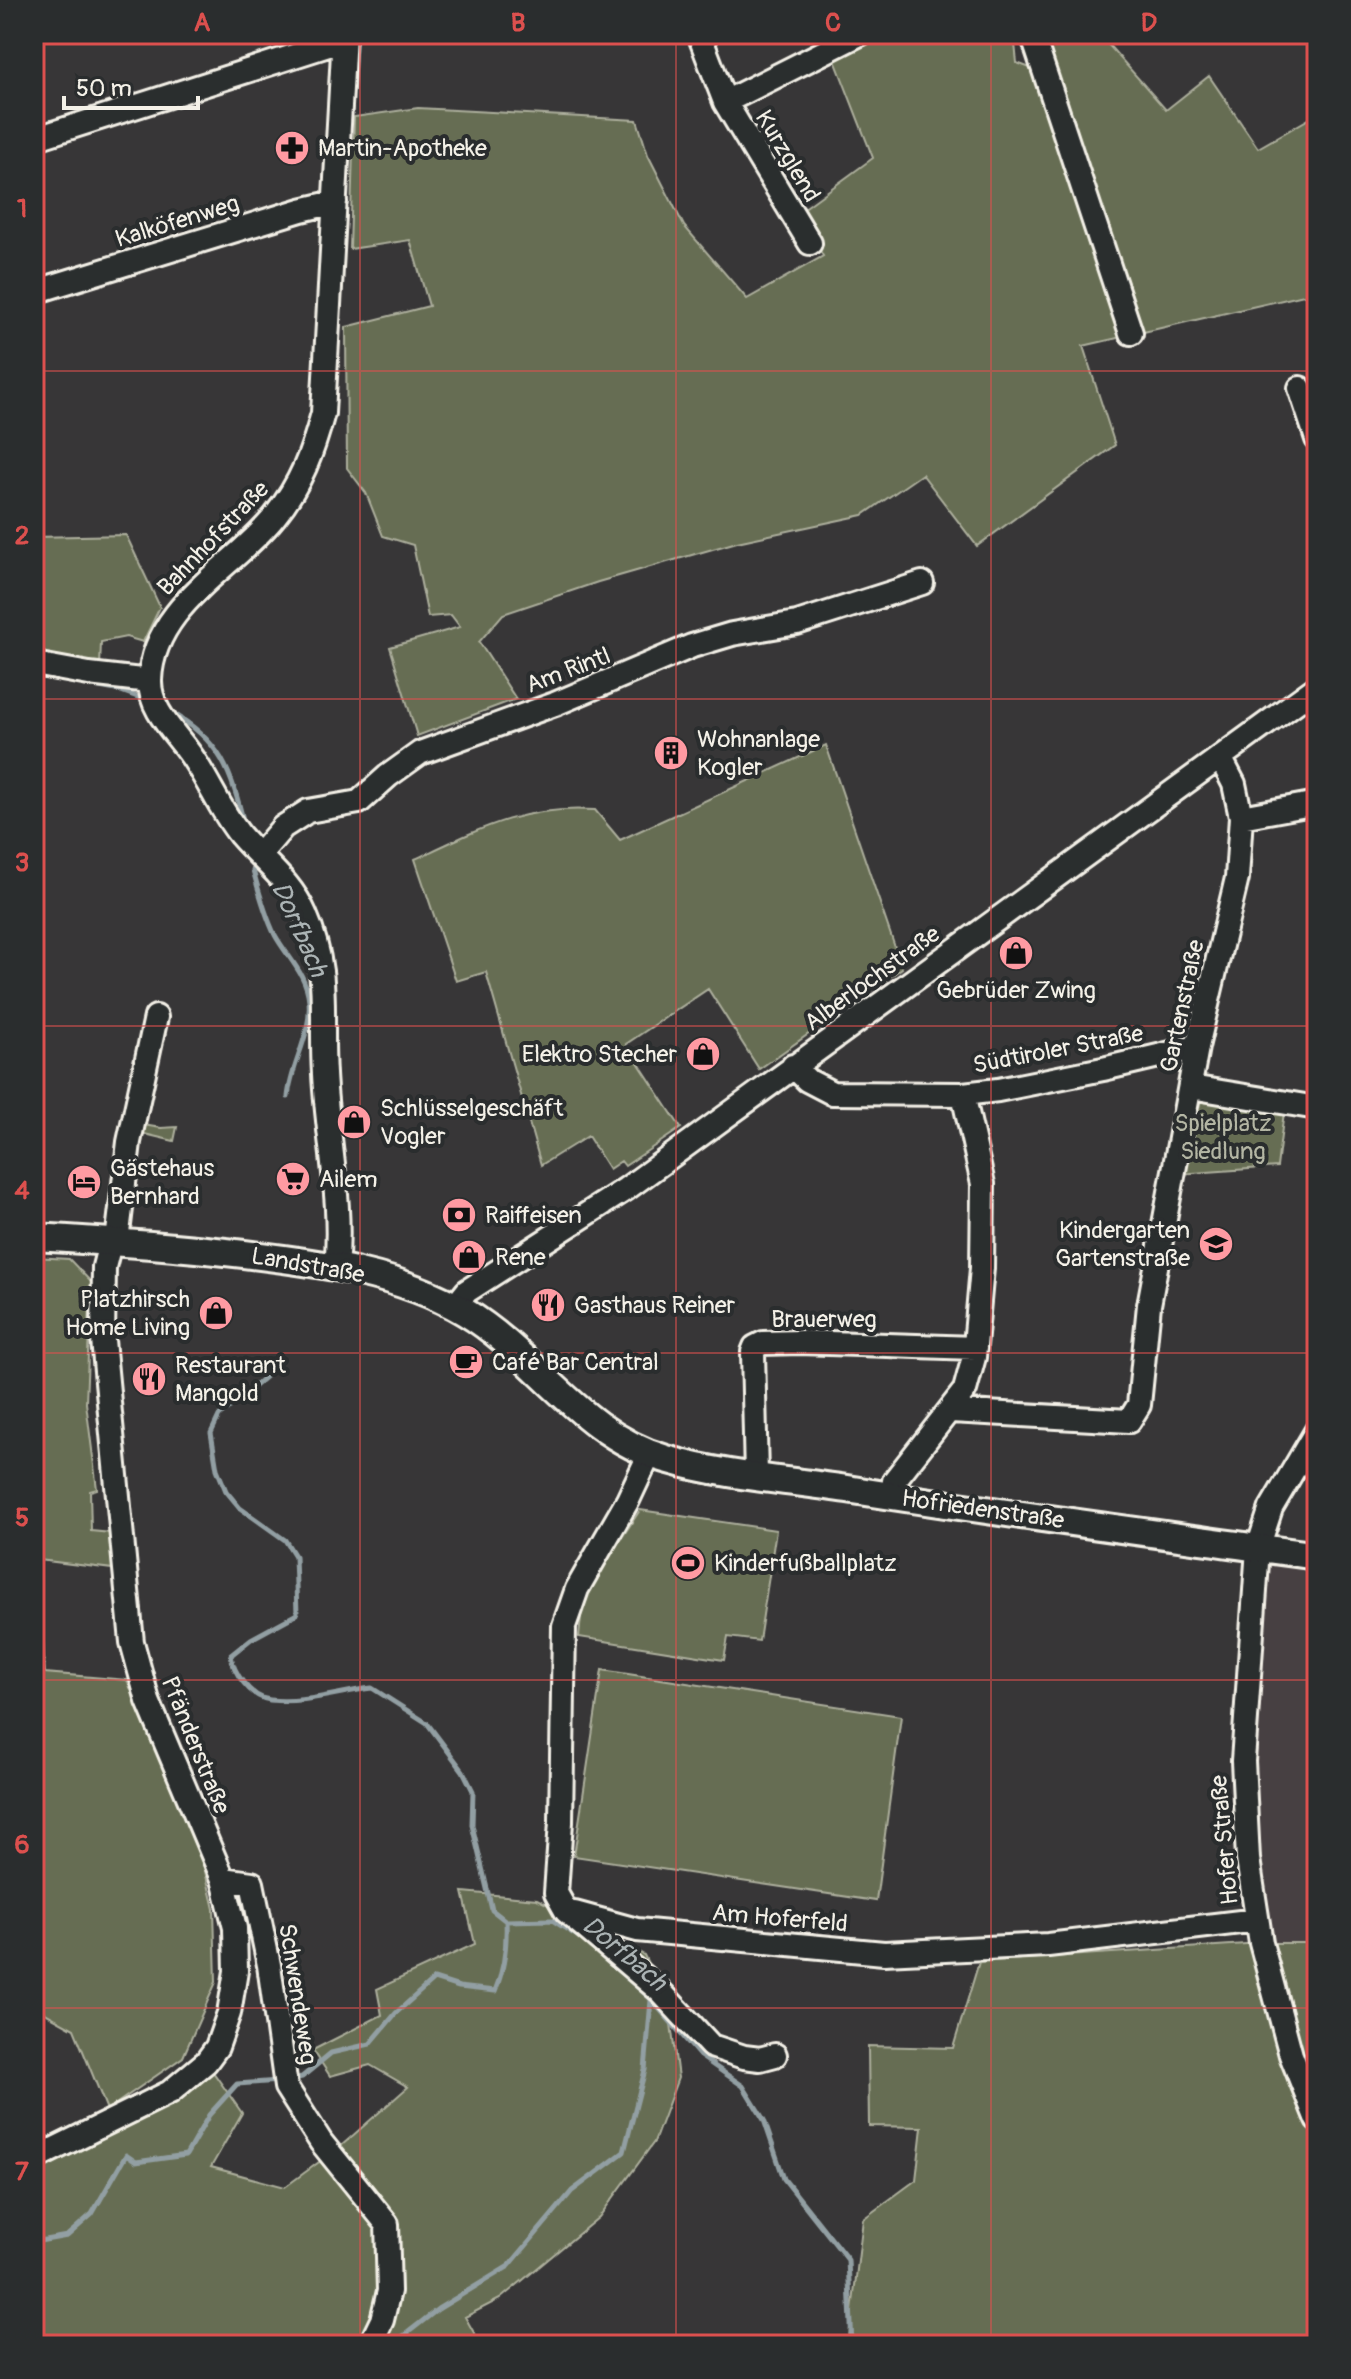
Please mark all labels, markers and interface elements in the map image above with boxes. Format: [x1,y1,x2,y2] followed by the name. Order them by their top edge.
[194,7,211,39] text: A
[511,7,525,39] text: B
[825,7,841,39] text: C
[1141,7,1157,39] text: D
[64,60,198,110] scale bar
[76,74,132,103] text: 50 m
[749,105,826,207] street label: Kurzglend
[273,129,311,167] pharmacy icon: Martin-Apotheke
[318,134,487,163] place label: Martin-Apotheke
[112,189,243,254] street label: Kalköfenweg
[17,193,27,225] text: 1
[151,475,275,602] street label: Bahnhofstraße
[15,520,29,552] text: 2
[522,641,615,700] street label: Am Rintl
[697,725,820,782] place label: Wohnanlage Kogler
[652,734,690,772] building icon: Wohnanlage Kogler
[15,847,29,879] text: 3
[264,877,335,983] water label: Dorfbach
[799,919,946,1037] street label: Alberlochstraße
[997,934,1035,972] shop icon: Gebrüder Zwing
[1154,937,1211,1075] street label: Gartenstraße
[936,976,1096,1005] place label: Gebrüder Zwing
[971,1019,1146,1080] street label: Südtiroler Straße
[684,1035,722,1073] shop icon: Elektro Stecher
[522,1040,677,1069] place label: Elektro Stecher
[380,1094,564,1151] place label: Schlüsselgeschäft Vogler
[335,1103,373,1141] shop icon: Schlüsselgeschäft Vogler
[1175,1109,1271,1166] park label: Spielplatz Siedlung
[110,1154,215,1211] place label: Gästehaus Bernhard
[274,1160,312,1198] supermarket icon: Ailem
[65,1163,103,1201] hotel icon: Gästehaus Bernhard
[319,1165,377,1194] place label: Ailem
[14,1175,30,1207] text: 4
[440,1196,478,1234] bank icon: Raiffeisen
[485,1201,582,1230] place label: Raiffeisen
[1055,1216,1190,1273] place label: Kindergarten Gartenstraße
[1197,1225,1235,1263] school or university icon: Kindergarten Gartenstraße
[450,1238,488,1276] shop icon: Rene
[249,1241,367,1290] street label: Landstraße
[495,1243,546,1272] place label: Rene
[65,1285,190,1342] place label: Platzhirsch Home Living
[529,1286,567,1324] restaurant icon: Gasthaus Reiner
[574,1291,736,1320] place label: Gasthaus Reiner
[197,1294,235,1332] shop icon: Platzhirsch Home Living
[771,1305,877,1334] street label: Brauerweg
[447,1343,485,1381] cafe icon: Café Bar Central
[492,1348,659,1377] place label: Café Bar Central
[175,1351,286,1408] place label: Restaurant Mangold
[130,1360,168,1398] restaurant icon: Restaurant Mangold
[900,1484,1066,1535] street label: Hofriedenstraße
[15,1502,29,1534] text: 5
[669,1544,707,1582] sports icon: Kinderfußballplatz
[714,1549,896,1578] place label: Kinderfußballplatz
[155,1672,236,1818] street label: Pfänderstraße
[1204,1774,1245,1906] street label: Hofer Straße
[14,1829,30,1861] text: 6
[711,1898,849,1939] street label: Am Hoferfeld
[576,1909,674,1999] water label: Dorfbach
[272,1921,323,2067] street label: Schwendeweg
[15,2156,29,2188] text: 7

